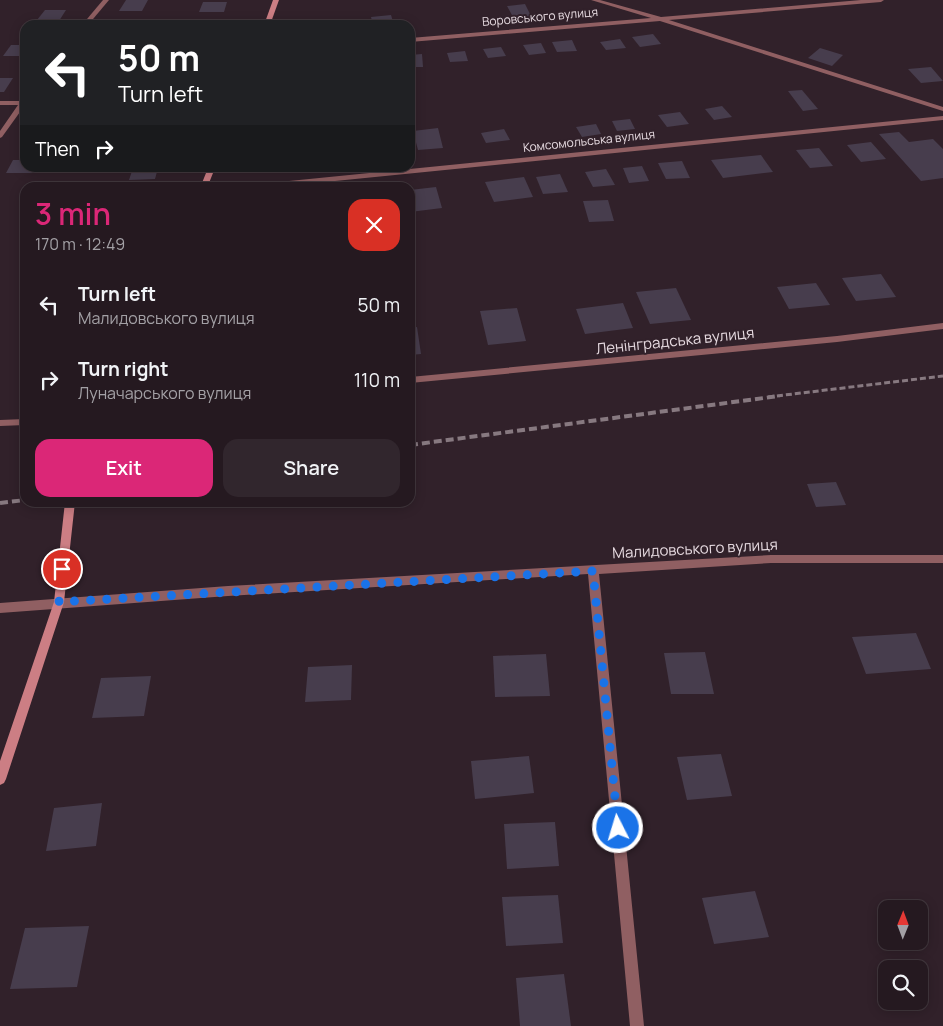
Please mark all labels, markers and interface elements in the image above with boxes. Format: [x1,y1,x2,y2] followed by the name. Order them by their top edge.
[481,3,599,30] street label: Воровського вулиця
[118,34,200,82] text: 50 m
[35,40,100,105] icon: left
[118,79,203,109] text: Turn left
[522,125,656,156] street label: Комсомольська вулиця
[90,135,118,163] icon: right
[35,136,80,162] text: Then
[35,193,111,234] text: 3 min
[348,199,400,251] button: close
[35,233,125,255] text: 170 m · 12:49
[78,281,156,307] text: Turn left
[35,291,63,319] icon: left
[358,292,400,318] text: 50 m
[78,307,255,329] text: Малидовського вулиця
[595,322,755,359] street label: Ленінградська вулиця
[78,356,168,382] text: Turn right
[35,366,63,394] icon: right
[354,367,400,393] text: 110 m
[78,382,251,404] text: Луначарського вулиця
[35,439,213,497] button: Exit
[223,439,400,497] button: Share
[612,534,778,563] street label: Малидовського вулиця
[41,548,83,590] pin
[48,555,76,583] icon: arrive
[591,801,643,853] position arrow
[878,900,928,950] north arrow
[878,900,928,1010] map controls
[878,960,928,1010] button: search

